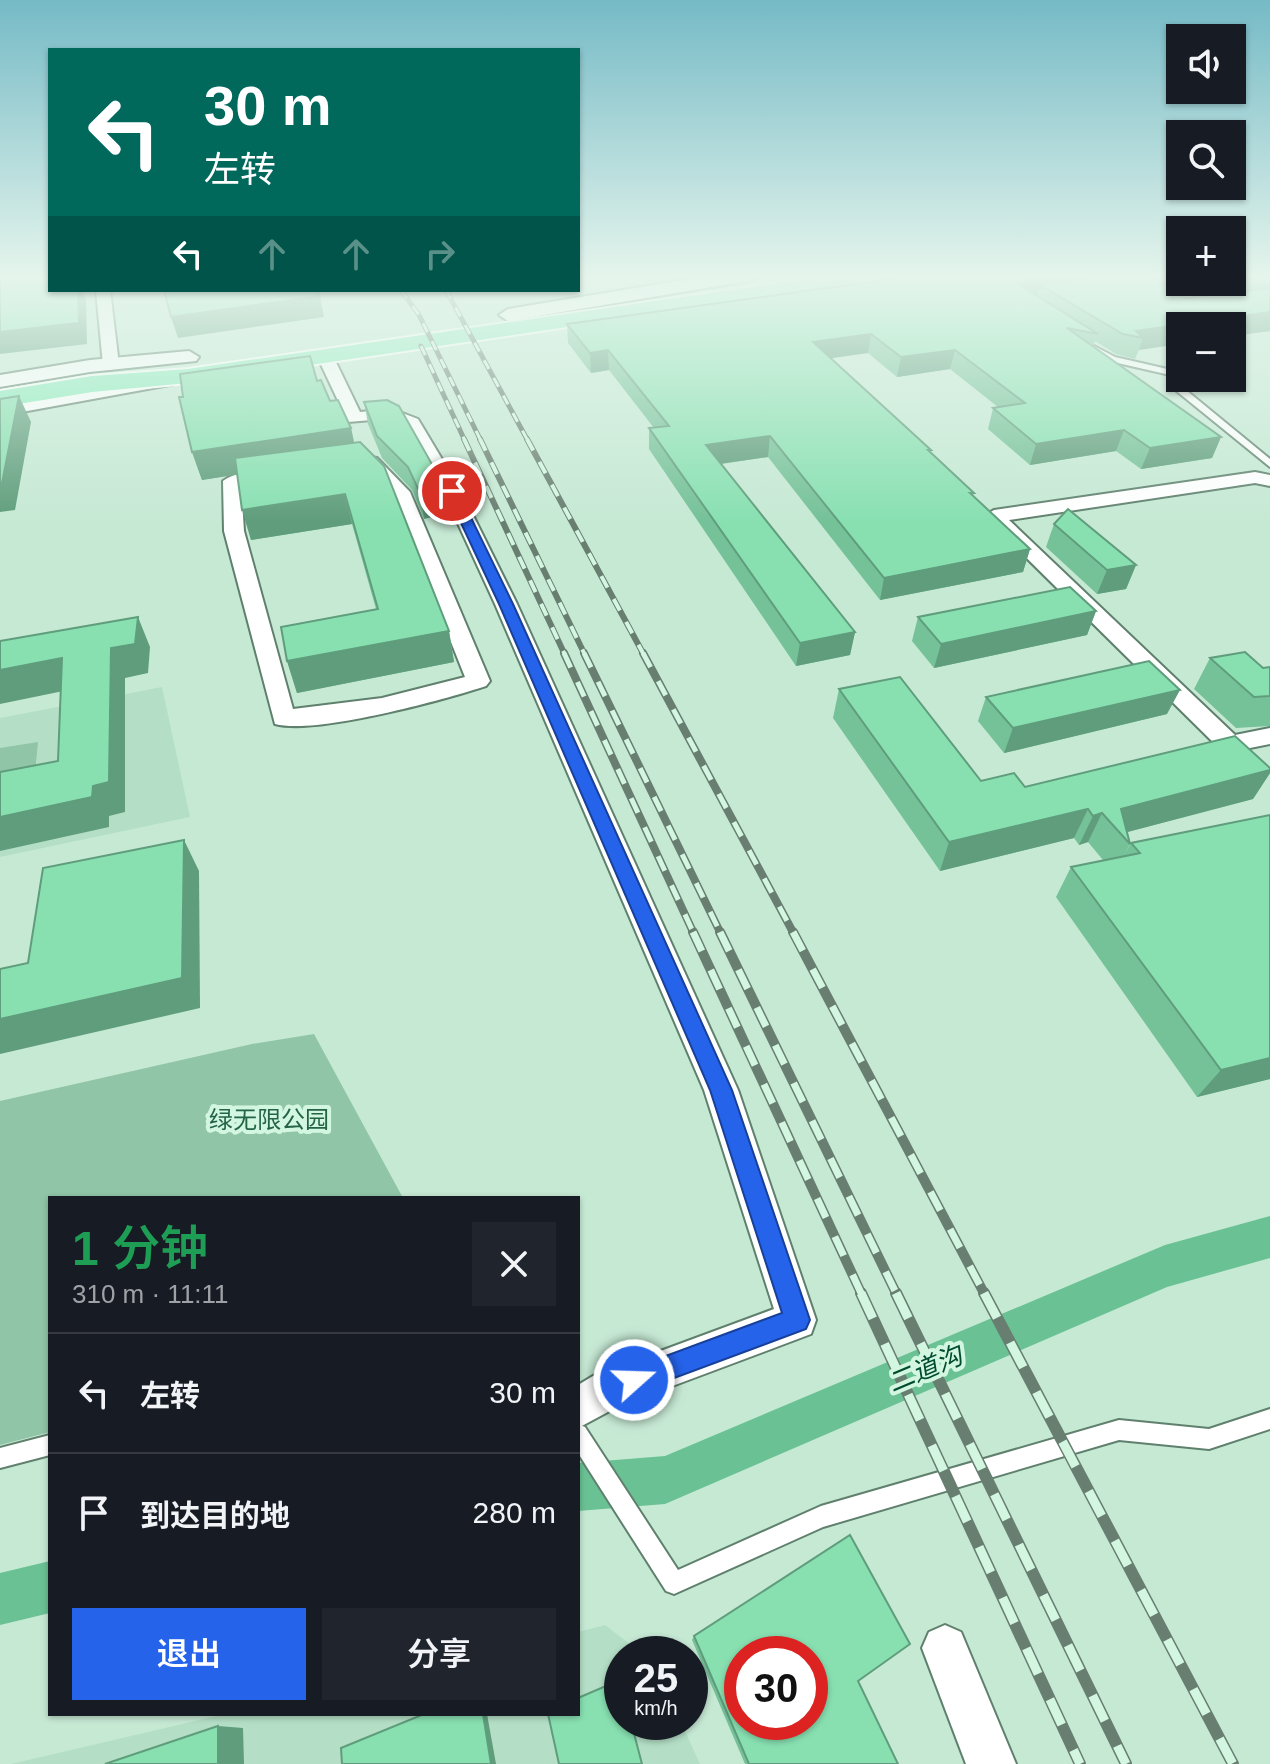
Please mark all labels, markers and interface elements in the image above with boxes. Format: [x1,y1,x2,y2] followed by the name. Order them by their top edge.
[1166,24,1246,392] map controls
[1166,24,1246,104] button: sound
[204,74,332,137] text: 30 m
[72,80,176,184] icon: left
[1166,120,1246,200] button: search
[204,149,276,190] text: 左转
[1166,216,1246,296] button: +
[166,232,210,276] icon: left
[250,232,294,276] icon: ahead
[334,232,378,276] icon: ahead
[418,232,462,276] icon: right
[1166,312,1246,392] button: −
[418,457,486,525] pin
[430,469,474,513] icon: arrive
[209,1106,329,1133] park label: 绿无限公园
[72,1222,208,1275] text: 1 分钟
[472,1222,556,1306] button: close
[72,1279,229,1309] text: 310 m · 11:11
[592,1338,676,1422] position arrow
[883,1339,970,1398] water label: 二道沟
[72,1371,116,1415] icon: left
[489,1376,556,1409] text: 30 m
[140,1379,200,1412] text: 左转
[72,1491,116,1535] icon: arrive
[473,1496,556,1529] text: 280 m
[140,1499,290,1532] text: 到达目的地
[72,1608,306,1700] button: 退出
[322,1608,556,1700] button: 分享
[724,1636,828,1740] speed limit sign: 30
[634,1656,678,1700] text: 25
[634,1697,678,1719] text: km/h

